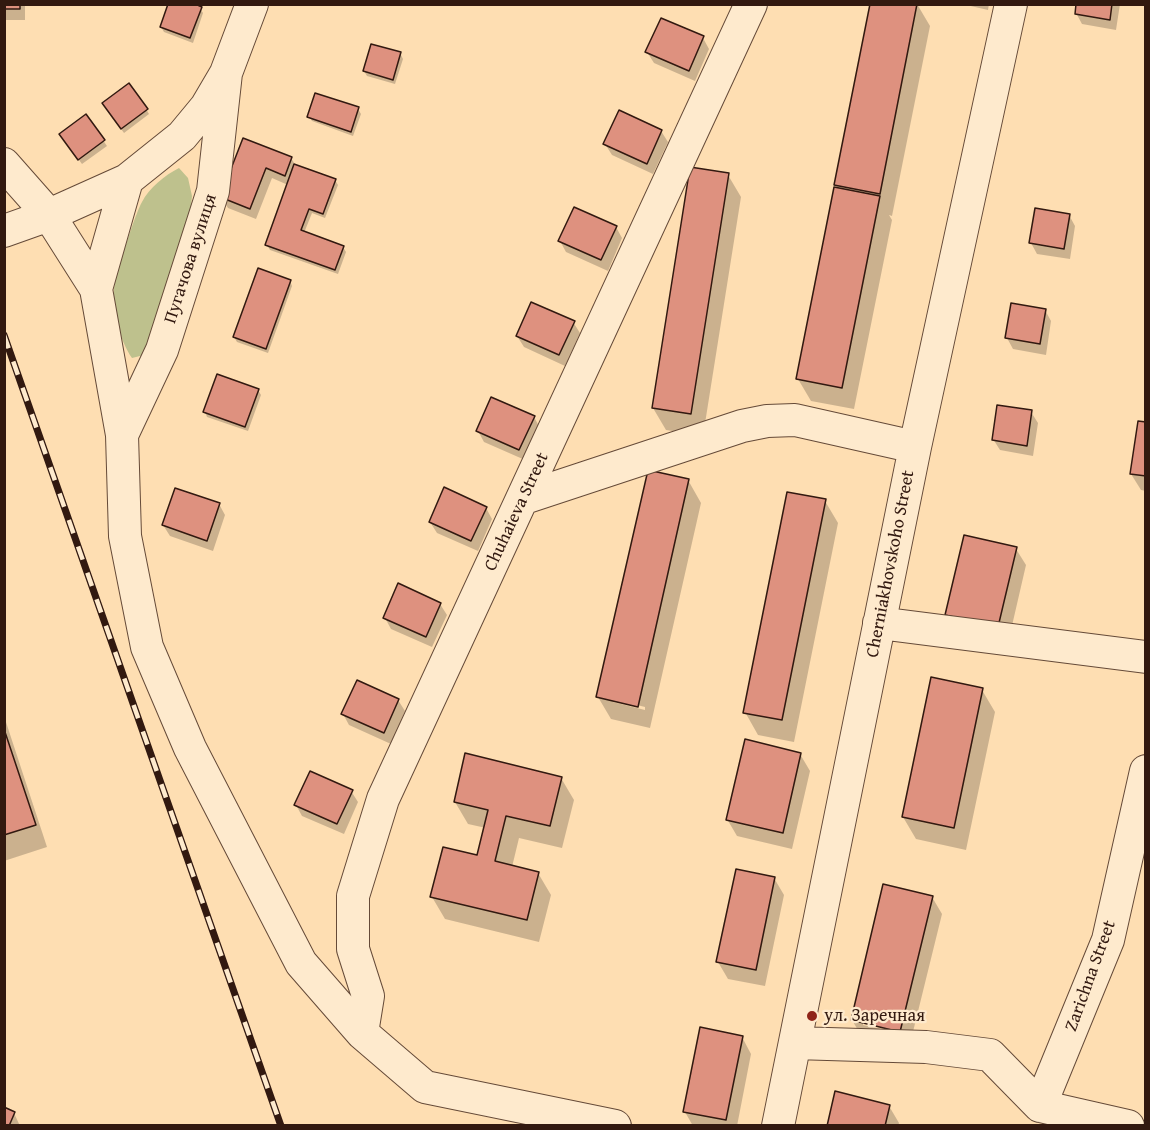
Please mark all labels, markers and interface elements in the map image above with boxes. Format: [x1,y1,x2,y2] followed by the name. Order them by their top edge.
[160,191,222,327] street label: Пугачова вулиця
[480,449,554,575] street label: Chuhaieva Street
[862,469,920,659] street label: Cherniakhovskoho Street
[1061,918,1121,1034] street label: Zarichna Street
[824,1005,925,1027] place label: ул. Заречная
[805,1009,819,1023] marker: ул. Заречная

